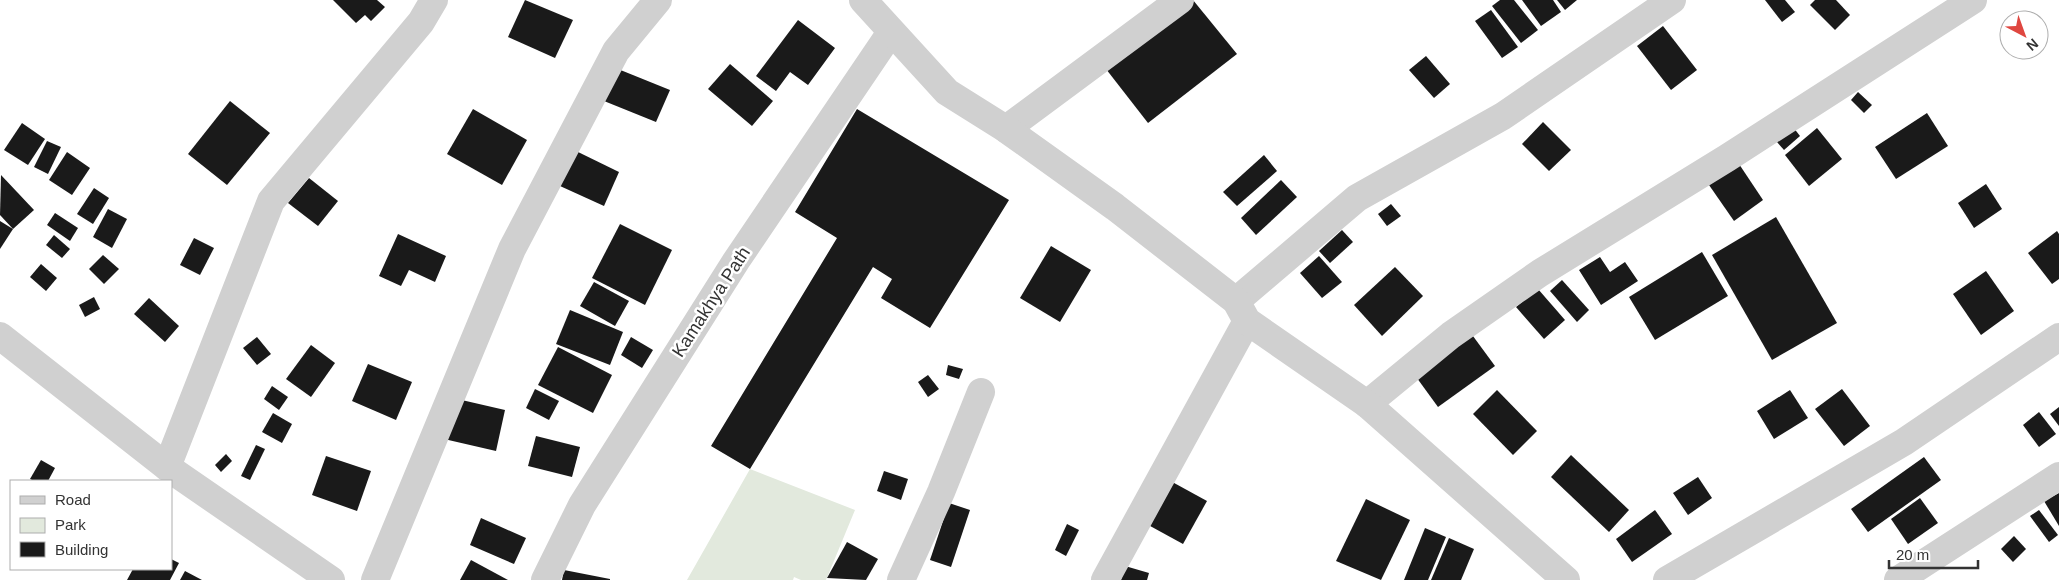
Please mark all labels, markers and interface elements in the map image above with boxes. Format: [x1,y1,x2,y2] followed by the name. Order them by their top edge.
[1999,10,2049,60] north arrow
[2023,35,2042,54] text: N
[668,243,754,361] street label: Kamakhya Path
[10,480,172,570] legend
[55,491,91,508] text: Road
[55,516,86,533] text: Park
[1889,538,1978,570] scale bar
[55,541,108,558] text: Building
[1896,546,1929,563] text: 20 m

